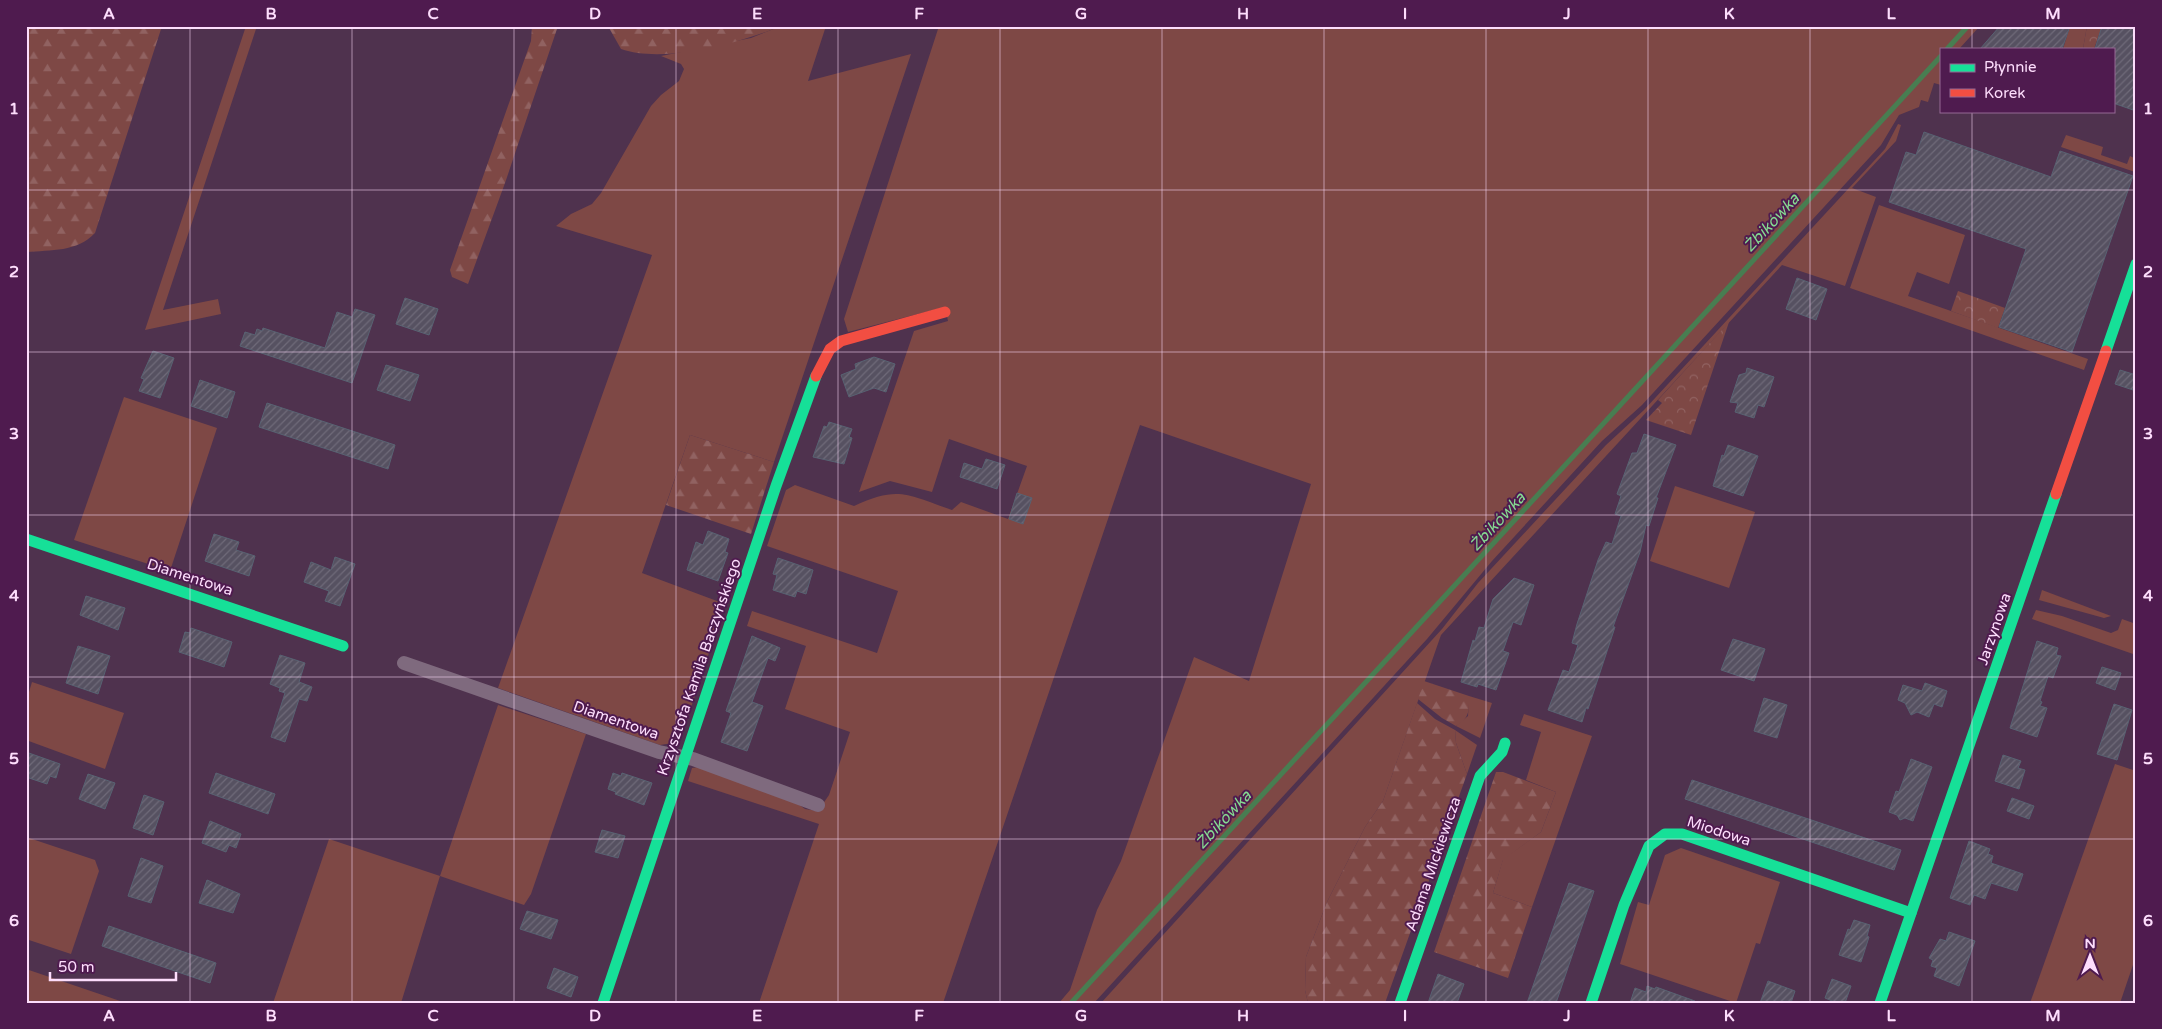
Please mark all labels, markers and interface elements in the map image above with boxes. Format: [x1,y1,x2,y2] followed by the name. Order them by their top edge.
[103,4,115,24] text: A
[265,4,277,24] text: B
[427,4,439,24] text: C
[589,4,601,24] text: D
[752,4,762,24] text: E
[914,4,924,24] text: F
[1075,4,1087,24] text: G
[1237,4,1249,24] text: H
[1403,4,1407,24] text: I
[1562,4,1571,24] text: J
[1724,4,1735,24] text: K
[1886,4,1896,24] text: L
[2045,4,2061,24] text: M
[1940,48,2114,112] legend
[1984,58,2037,76] text: Płynnie
[1984,84,2025,102] text: Korek
[9,99,19,119] text: 1
[2143,99,2153,119] text: 1
[1740,189,1805,256] water label: Żbikówka
[9,262,19,282] text: 2
[2143,262,2153,282] text: 2
[9,424,19,444] text: 3
[2143,424,2153,444] text: 3
[1466,488,1531,555] water label: Żbikówka
[145,555,235,599] street label: Diamentowa
[653,556,745,778] street label: Krzysztofa Kamila Baczyńskiego
[9,586,19,606] text: 4
[2143,586,2153,606] text: 4
[1973,591,2015,667] street label: Jarzynowa
[571,697,661,743] street label: Diamentowa
[9,749,19,769] text: 5
[2143,749,2153,769] text: 5
[1192,786,1257,853] water label: Żbikówka
[1402,794,1464,934] street label: Adama Mickiewicza
[1685,812,1753,850] street label: Miodowa
[9,911,19,931] text: 6
[2143,911,2153,931] text: 6
[2064,932,2114,982] north arrow
[2084,935,2096,952] text: N
[50,949,176,981] scale bar
[58,958,95,976] text: 50 m
[103,1006,115,1026] text: A
[265,1006,277,1026] text: B
[427,1006,439,1026] text: C
[589,1006,601,1026] text: D
[752,1006,762,1026] text: E
[914,1006,924,1026] text: F
[1075,1006,1087,1026] text: G
[1237,1006,1249,1026] text: H
[1403,1006,1407,1026] text: I
[1562,1006,1571,1026] text: J
[1724,1006,1735,1026] text: K
[1886,1006,1896,1026] text: L
[2045,1006,2061,1026] text: M

